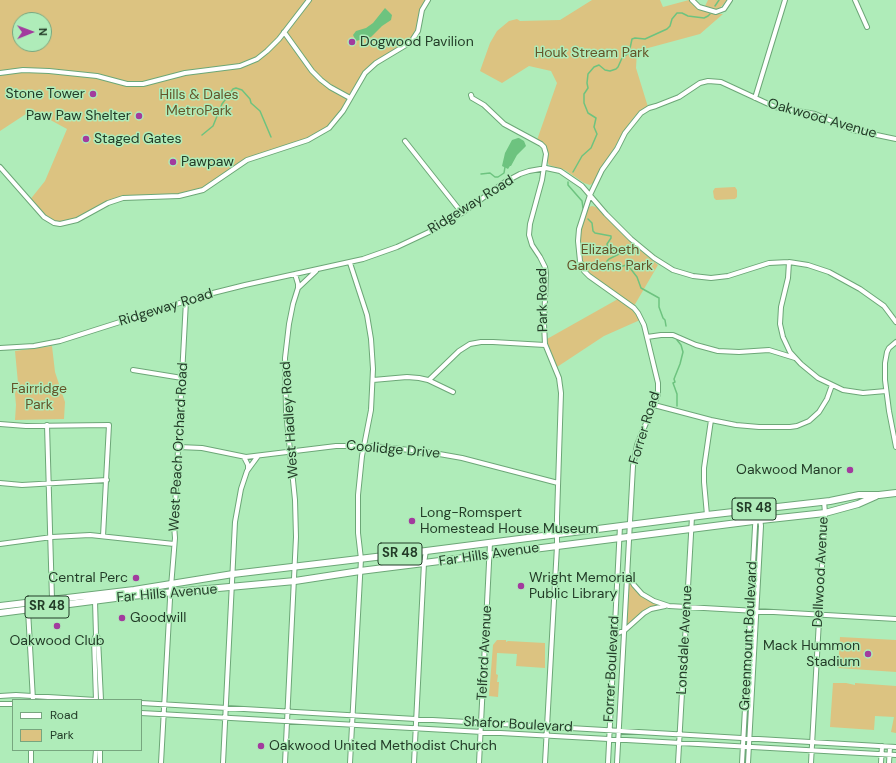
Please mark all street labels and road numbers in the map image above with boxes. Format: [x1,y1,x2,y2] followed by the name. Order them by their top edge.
[766,95,878,143] street label: Oakwood Avenue
[425,172,517,238] street label: Ridgeway Road
[534,268,552,332] street label: Park Road
[117,286,215,330] street label: Ridgeway Road
[278,361,302,479] street label: West Hadley Road
[166,362,192,532] street label: West Peach Orchard Road
[626,390,664,466] street label: Forrer Road
[345,438,441,462] street label: Coolidge Drive
[732,498,776,520] road number: SR 48
[810,516,832,628] street label: Dellwood Avenue
[438,540,540,570] street label: Far Hills Avenue
[378,543,422,565] road number: SR 48
[737,561,761,711] street label: Greenmount Boulevard
[116,581,218,607] street label: Far Hills Avenue
[674,585,696,695] street label: Lonsdale Avenue
[25,596,69,618] road number: SR 48
[474,605,496,701] street label: Telford Avenue
[601,615,623,723] street label: Forrer Boulevard
[463,714,573,736] street label: Shafor Boulevard

